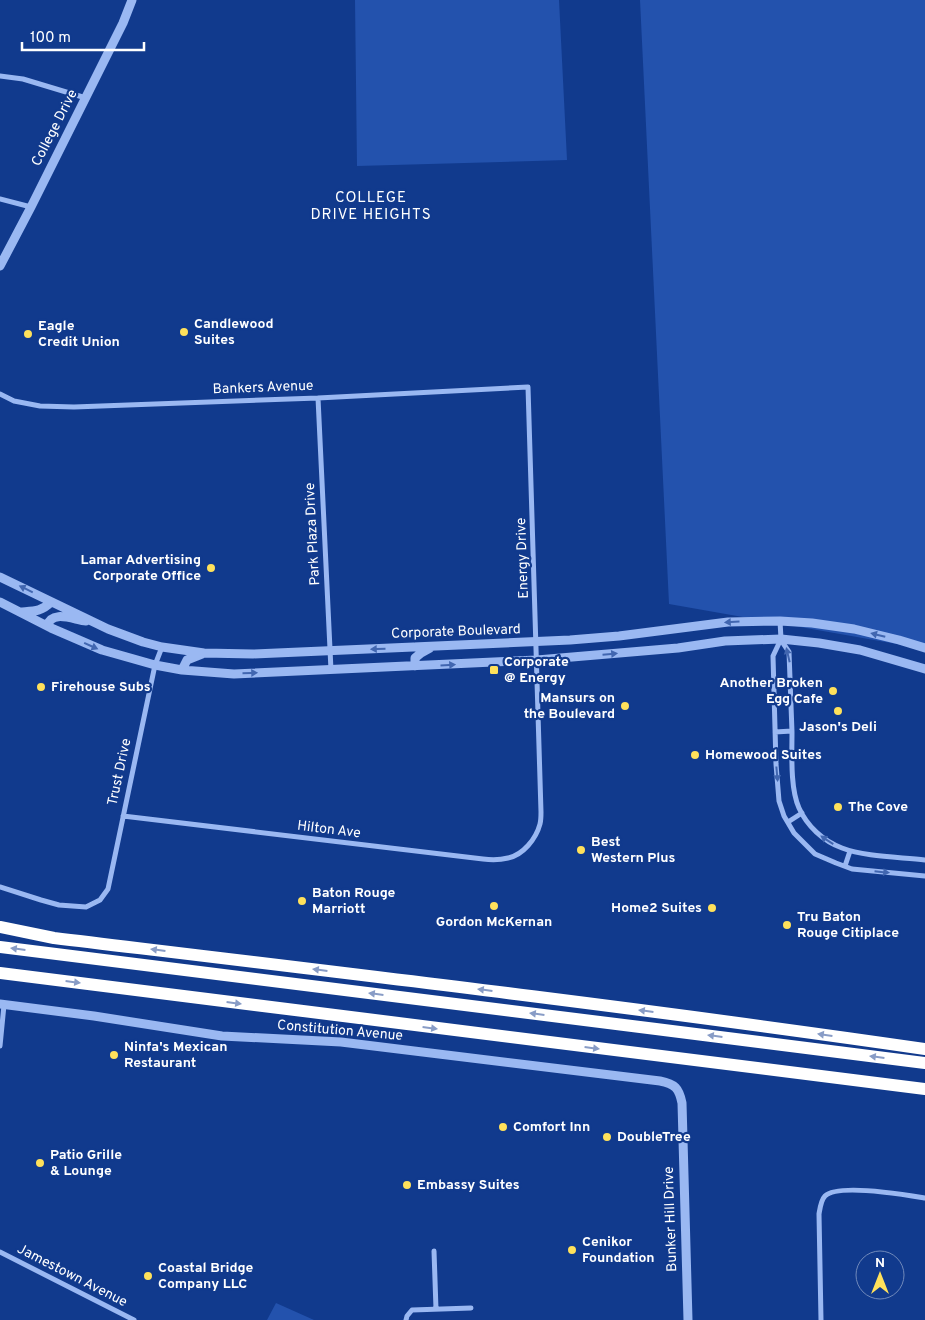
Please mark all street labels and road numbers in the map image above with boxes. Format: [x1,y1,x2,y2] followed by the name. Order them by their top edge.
[28,87,82,169] street label: College Drive
[212,378,314,398] street label: Bankers Avenue
[302,482,324,586] street label: Park Plaza Drive
[513,517,533,599] street label: Energy Drive
[391,621,521,643] street label: Corporate Boulevard
[105,737,135,807] street label: Trust Drive
[296,818,362,842] street label: Hilton Ave
[276,1017,404,1045] street label: Constitution Avenue
[661,1166,681,1272] street label: Bunker Hill Drive
[14,1241,130,1311] street label: Jamestown Avenue

